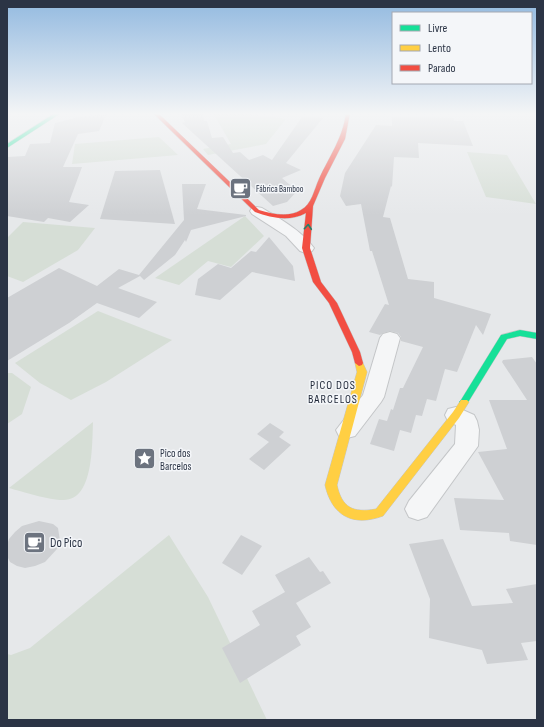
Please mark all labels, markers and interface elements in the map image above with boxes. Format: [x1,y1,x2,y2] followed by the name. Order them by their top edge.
[392,12,532,84] legend
[428,21,448,36] text: Livre
[428,41,451,56] text: Lento
[428,61,455,76] text: Parado
[227,176,253,202] cafe icon: Fábrica Bamboo
[256,184,304,195] place label: Fábrica Bamboo
[304,224,313,230] one-way arrow
[308,378,358,407] district label: PICO DOS BARCELOS
[132,446,158,472] place icon: Pico dos Barcelos
[160,447,192,473] place label: Pico dos Barcelos
[21,530,47,556] cafe icon: Do Pico
[50,535,82,551] place label: Do Pico

